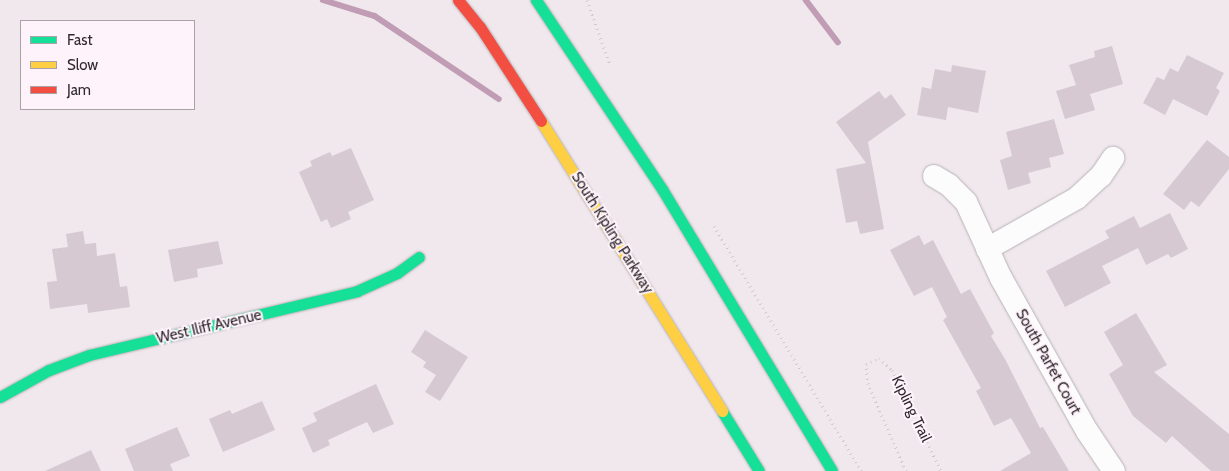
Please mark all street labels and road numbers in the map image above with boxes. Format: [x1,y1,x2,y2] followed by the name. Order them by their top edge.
[567,169,657,297] street label: South Kipling Parkway
[155,306,263,348] street label: West Iliff Avenue
[1012,306,1084,418] street label: South Parfet Court
[887,373,935,445] street label: Kipling Trail

